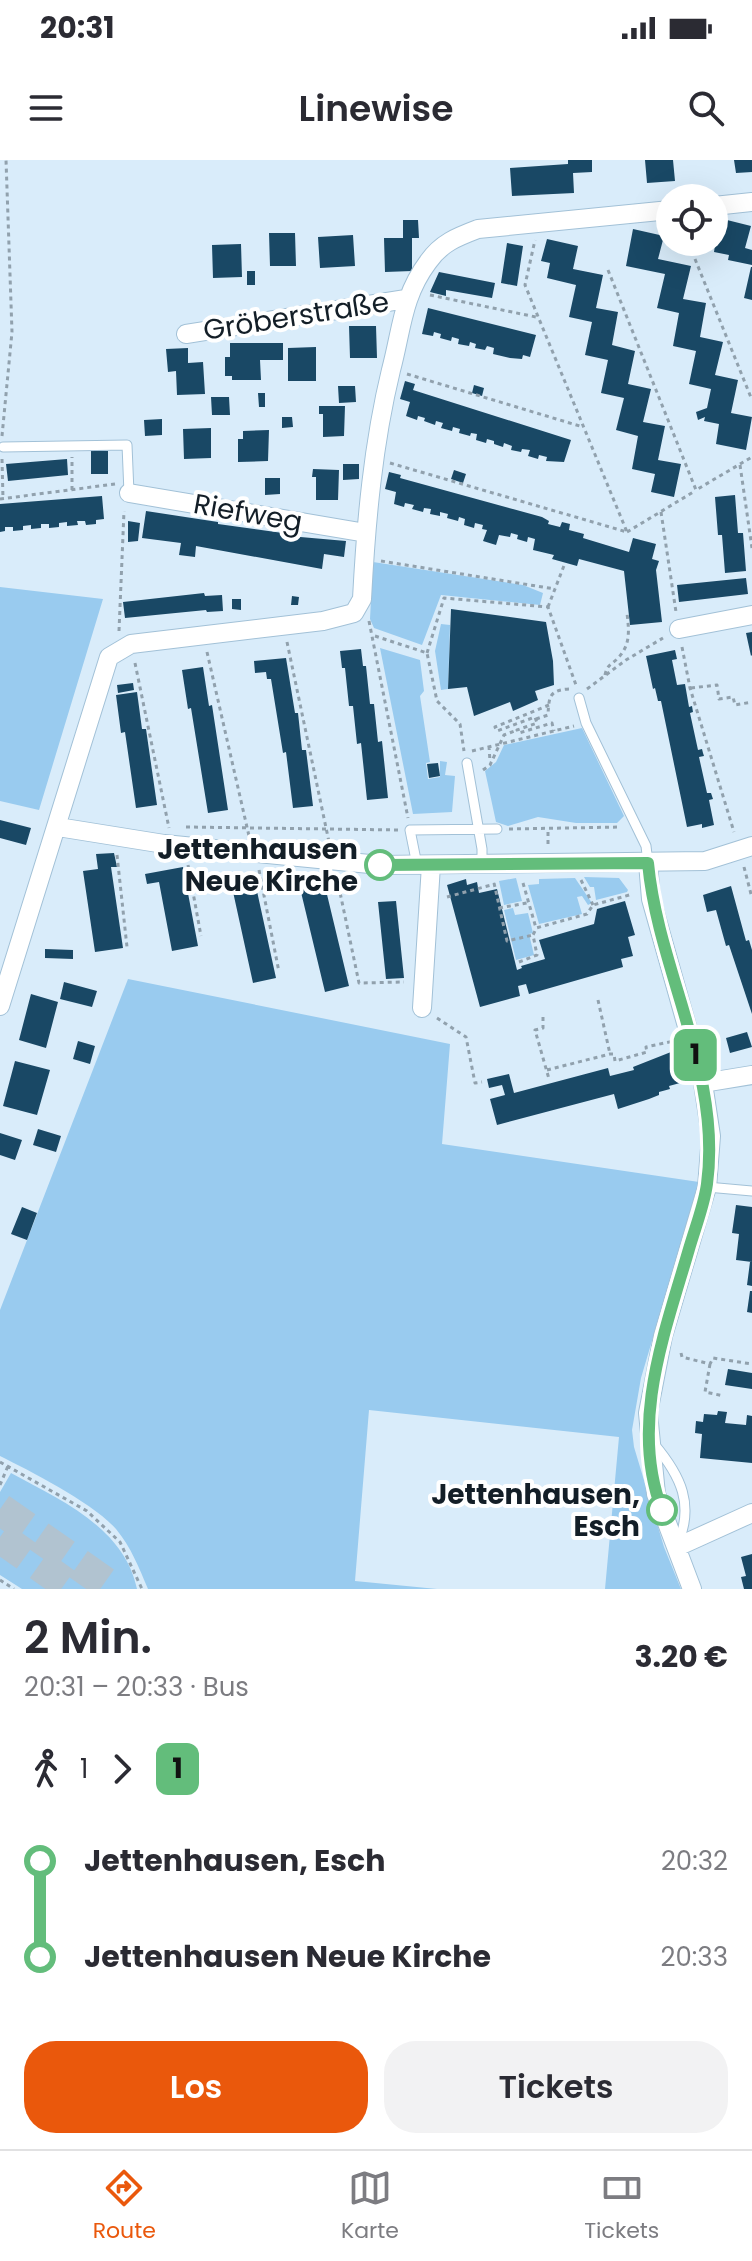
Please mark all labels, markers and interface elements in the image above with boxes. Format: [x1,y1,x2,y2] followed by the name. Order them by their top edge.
[40,6,115,49] text: 20:31
[299,83,453,134] text: Linewise
[24,86,68,130] icon: menu
[684,86,728,130] icon: search
[656,184,728,256] map controls
[656,184,728,256] button: locate
[200,282,392,350] street label: Gröberstraße
[191,484,305,542] street label: Riefweg
[157,830,358,901] place label: Jettenhausen Neue Kirche
[365,850,395,880] marker: Jettenhausen Neue Kirche
[669,1029,721,1081] line badge: 1
[690,1035,700,1074] text: 1
[431,1475,640,1546] place label: Jettenhausen, Esch
[647,1495,677,1525] marker: Jettenhausen, Esch
[24,1607,152,1668] text: 2 Min.
[634,1635,728,1678] text: 3.20 €
[24,1669,249,1705] text: 20:31 – 20:33 · Bus
[24,1747,68,1791] icon: walk
[100,1747,144,1791] icon: forward
[172,1749,183,1788] text: 1
[80,1751,88,1787] text: 1
[84,1839,385,1882] text: Jettenhausen, Esch
[661,1843,728,1879] text: 20:32
[84,1935,491,1978] text: Jettenhausen Neue Kirche
[661,1939,728,1975] text: 20:33
[24,2041,368,2133] button: Los
[384,2041,728,2133] button: Tickets
[93,2166,156,2247] tab: Route
[341,2166,399,2247] tab: Karte
[584,2166,659,2247] tab: Tickets

